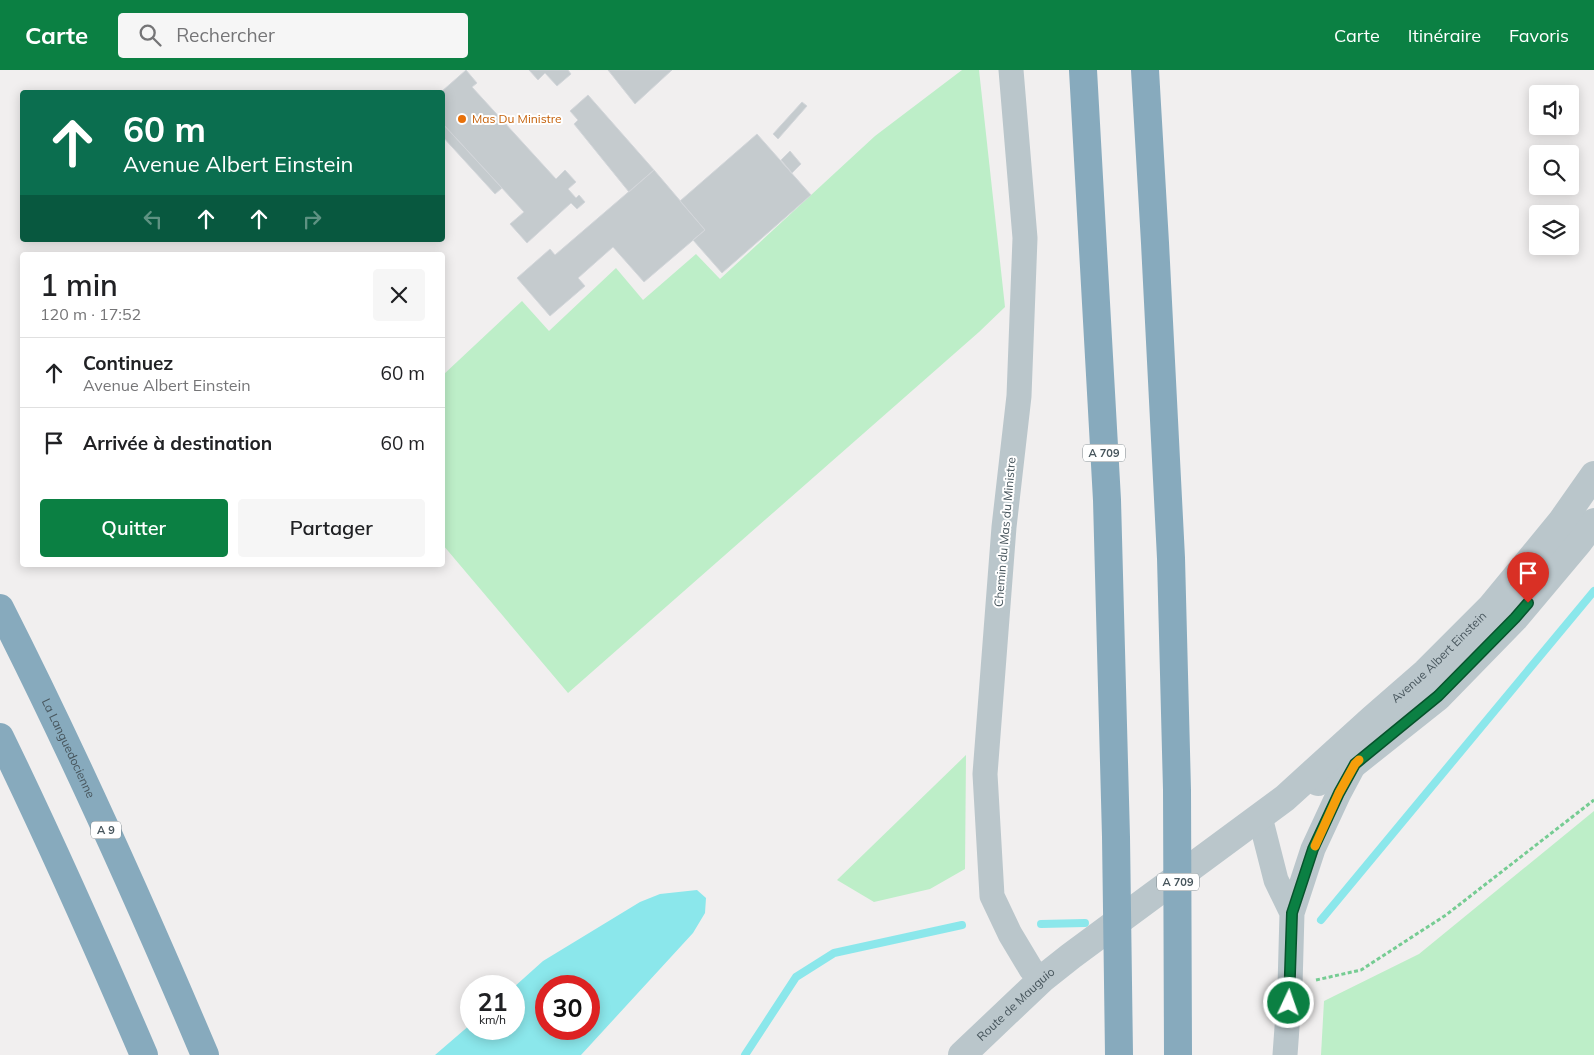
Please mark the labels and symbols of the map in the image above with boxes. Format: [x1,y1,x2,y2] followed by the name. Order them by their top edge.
[472,111,562,126] place label: Mas Du Ministre
[456,113,468,125] marker: Mas Du Ministre
[1083,444,1125,462] road number: A 709
[990,456,1019,608] street label: Chemin du Mas du Ministre
[1507,552,1549,603] pin
[1388,608,1489,706] street label: Avenue Albert Einstein
[39,696,99,800] street label: La Languedocienne
[91,822,121,838] road number: A 9
[1157,874,1199,890] road number: A 709
[974,964,1058,1044] street label: Route de Mauguio
[535,975,600,1040] speed limit sign: 30
[1262,976,1314,1028] position arrow

